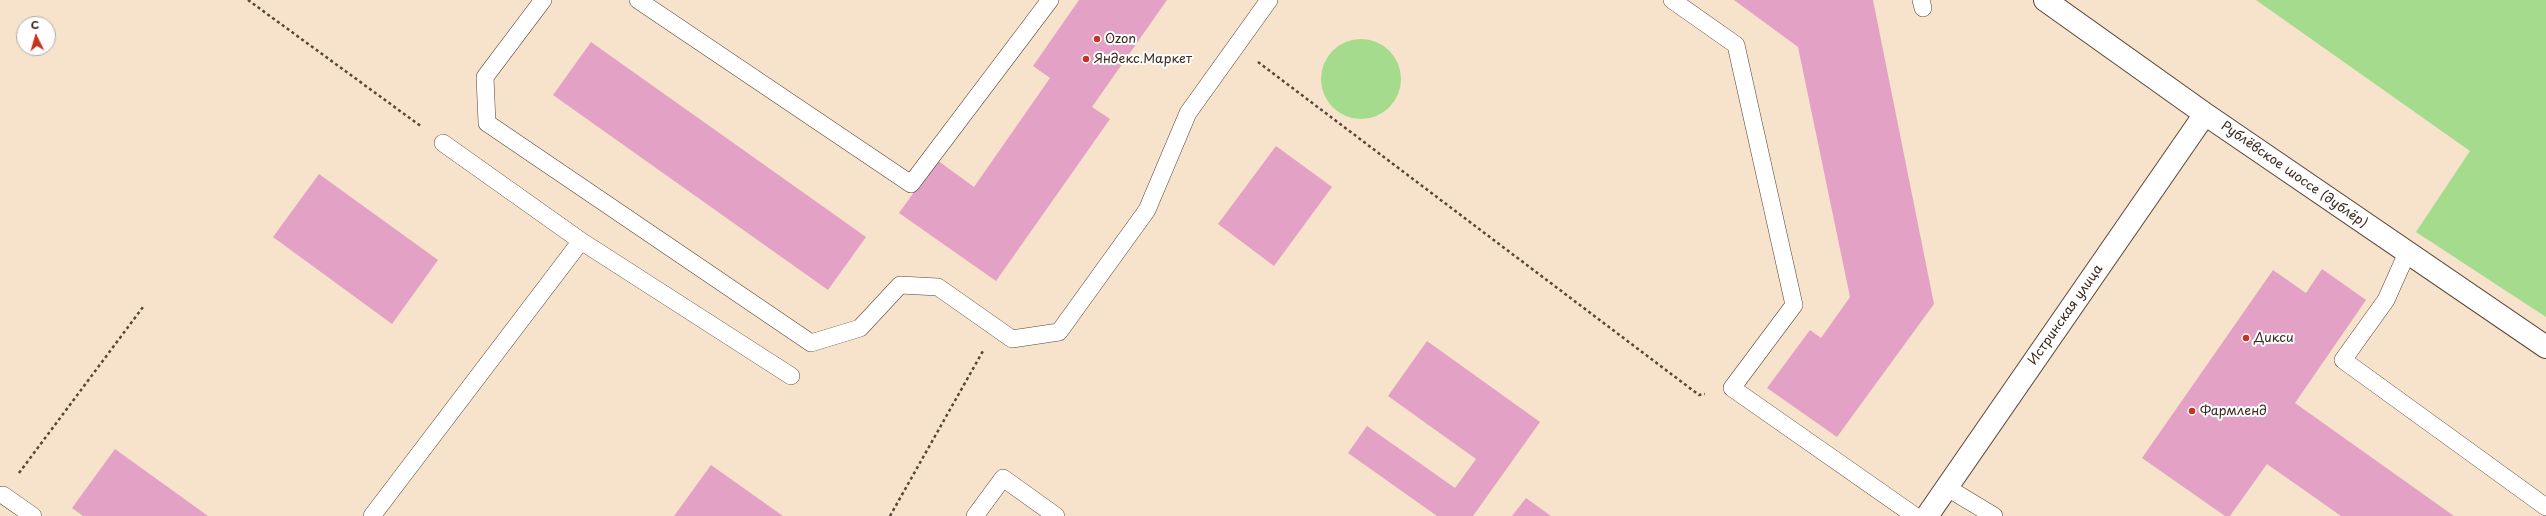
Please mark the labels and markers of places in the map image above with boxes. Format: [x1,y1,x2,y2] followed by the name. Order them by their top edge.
[1105,31,1136,47] place label: Ozon
[1092,34,1102,44] marker: Ozon
[1094,51,1192,67] place label: Яндекс.Маркет
[1081,54,1091,64] marker: Яндекс.Маркет
[2254,330,2294,346] place label: Дикси
[2241,333,2251,343] marker: Дикси
[2200,403,2267,419] place label: Фармленд
[2187,406,2197,416] marker: Фармленд

